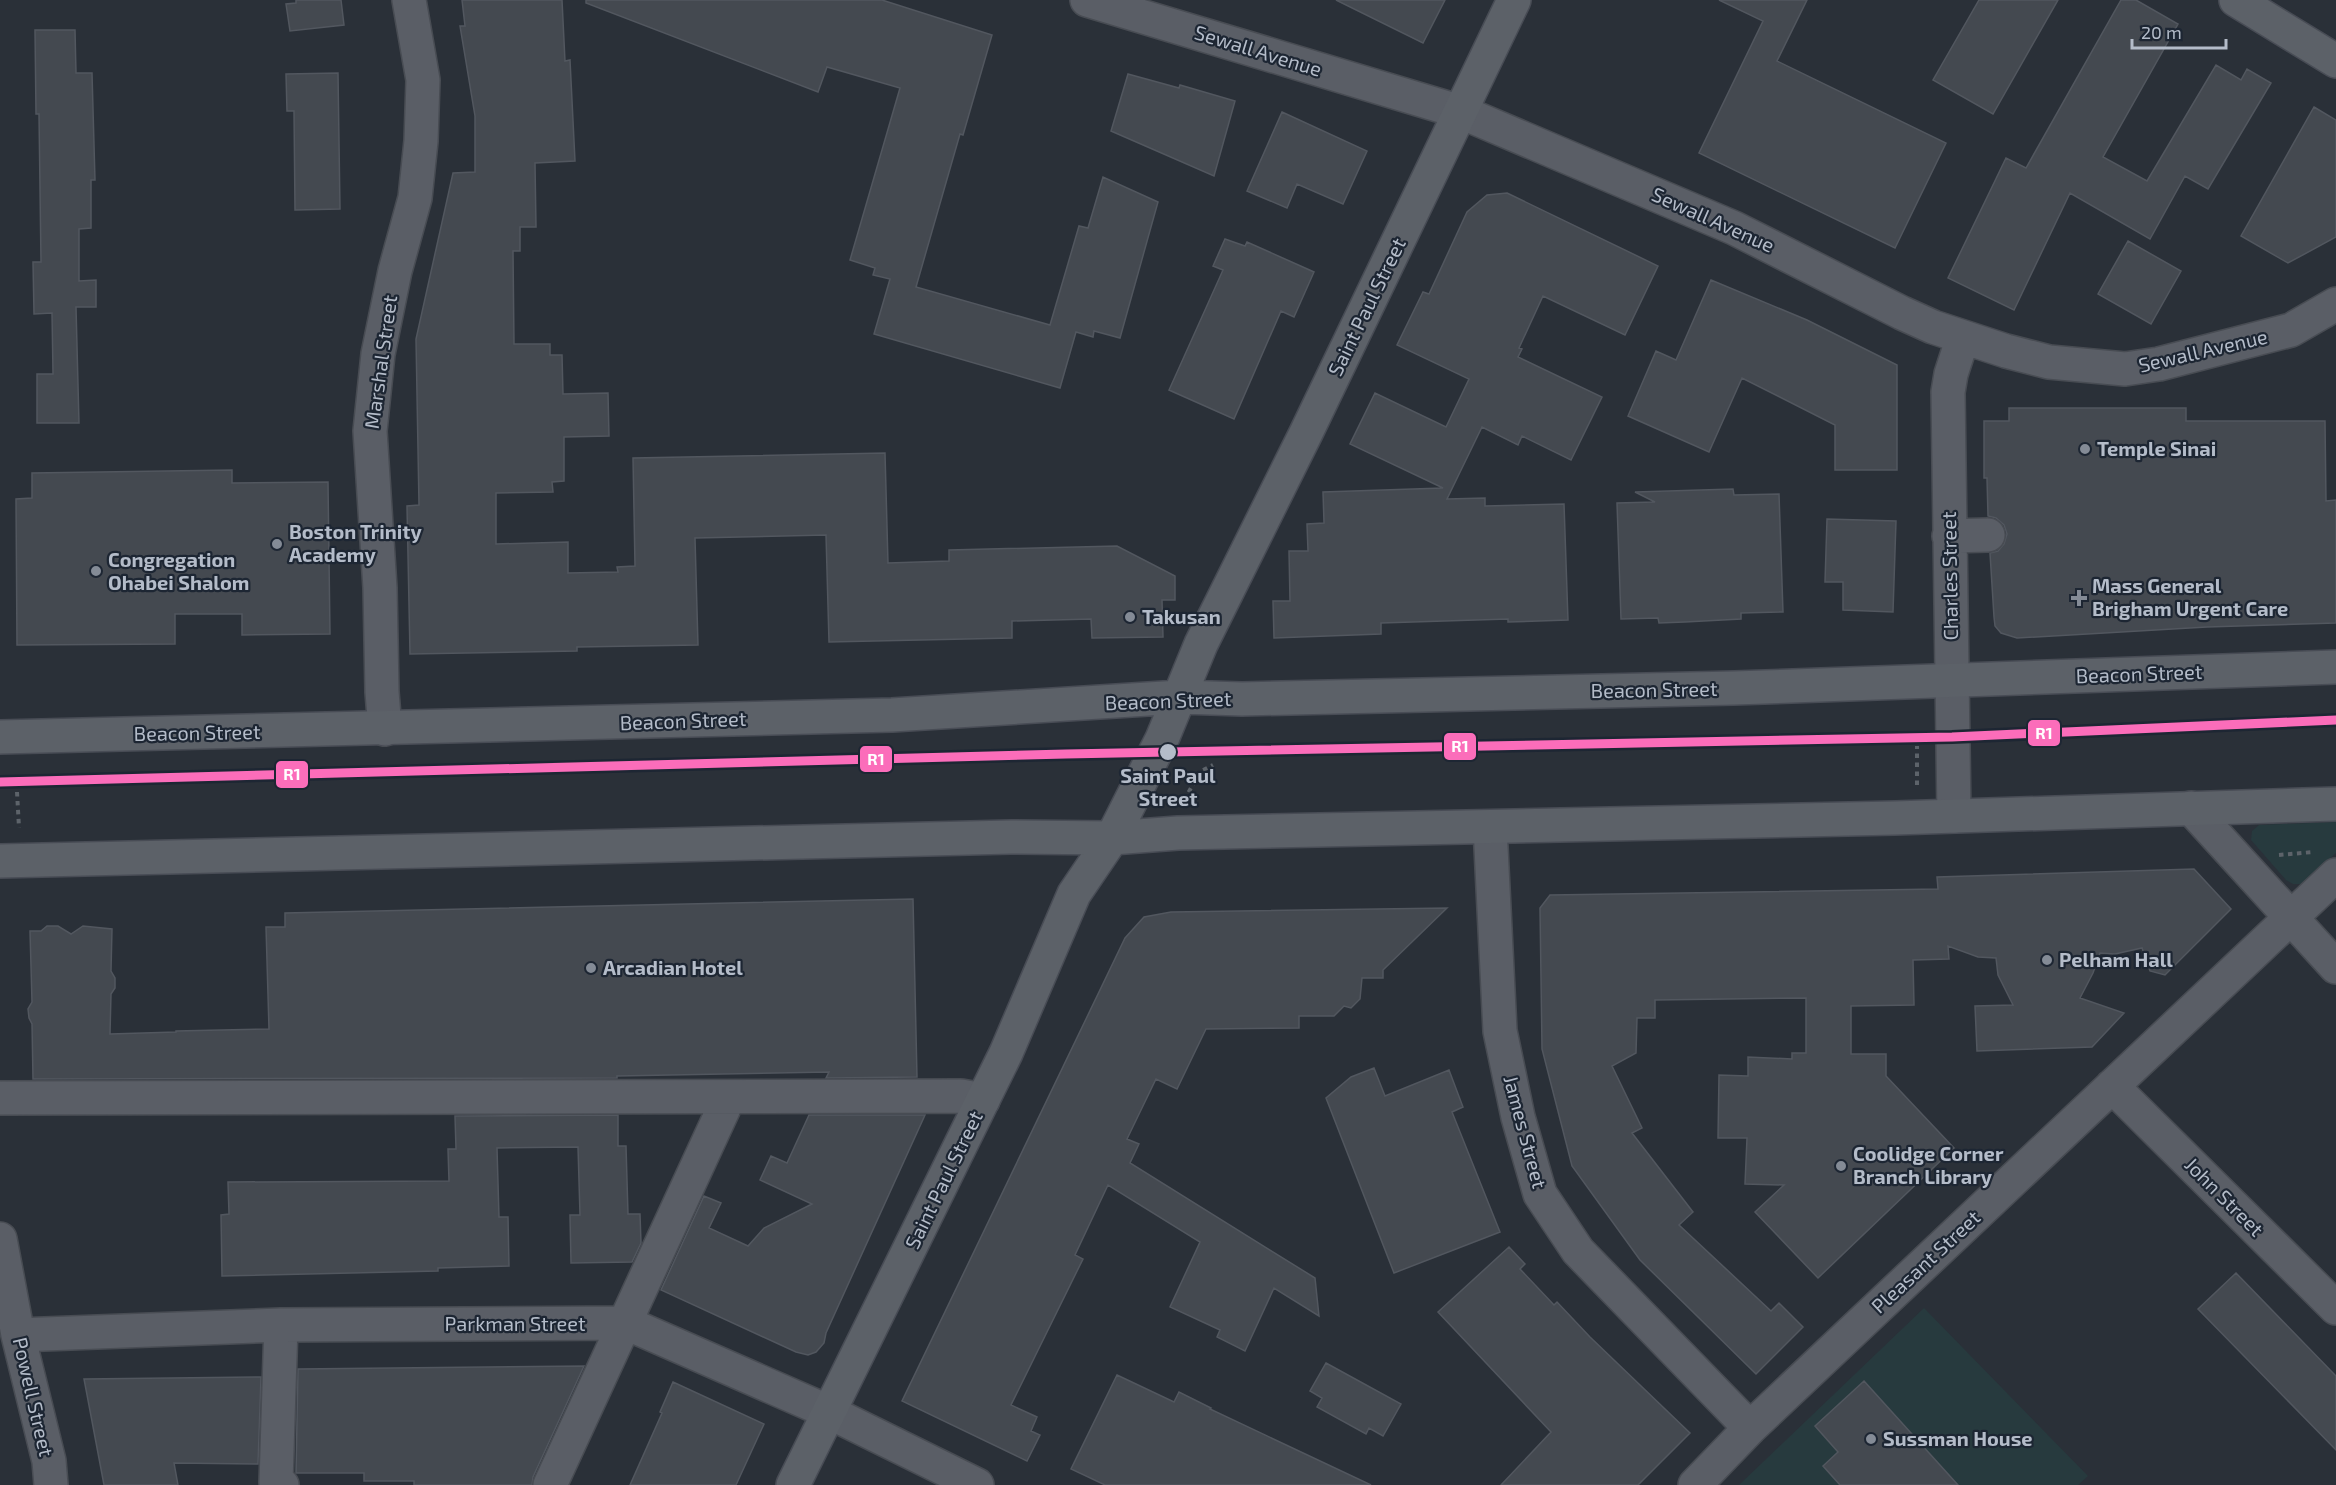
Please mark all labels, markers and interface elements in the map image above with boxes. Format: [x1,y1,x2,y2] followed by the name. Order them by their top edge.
[2132,12,2226,50] scale bar
[1192,19,1325,81] street label: Sewall Avenue
[2141,21,2182,43] text: 20 m
[1648,181,1778,257] street label: Sewall Avenue
[1322,233,1410,379] street label: Saint Paul Street
[359,293,401,430] street label: Marshal Street
[2136,324,2270,377] street label: Sewall Avenue
[2097,436,2216,460] place label: Temple Sinai
[2078,442,2092,456] marker: Temple Sinai
[1936,511,1962,641] street label: Charles Street
[289,519,422,567] place label: Boston Trinity Academy
[270,537,284,551] marker: Boston Trinity Academy
[108,547,249,594] place label: Congregation Ohabei Shalom
[89,564,103,578] marker: Congregation Ohabei Shalom
[2092,573,2288,620] place label: Mass General Brigham Urgent Care
[2070,589,2088,607] marker: Mass General Brigham Urgent Care
[1142,604,1221,628] place label: Takusan
[1123,610,1137,624] marker: Takusan
[2075,659,2203,687] street label: Beacon Street
[1590,676,1718,702] street label: Beacon Street
[1104,686,1232,714] street label: Beacon Street
[619,706,747,734] street label: Beacon Street
[133,719,261,745] street label: Beacon Street
[2027,719,2061,747] line badge: R1
[2035,723,2053,742] text: R1
[1443,732,1477,761] line badge: R1
[1451,736,1469,755] text: R1
[1158,742,1178,762] marker: Saint Paul Street
[859,745,893,773] line badge: R1
[867,749,885,768] text: R1
[275,760,309,789] line badge: R1
[1120,763,1216,810] place label: Saint Paul Street
[283,764,301,783] text: R1
[2059,947,2173,971] place label: Pelham Hall
[2040,953,2054,967] marker: Pelham Hall
[603,955,743,979] place label: Arcadian Hotel
[584,961,598,975] marker: Arcadian Hotel
[1499,1072,1553,1191] street label: James Street
[899,1106,987,1252] street label: Saint Paul Street
[1853,1141,2004,1189] place label: Coolidge Corner Branch Library
[2180,1152,2269,1241] street label: John Street
[1834,1159,1848,1173] marker: Coolidge Corner Branch Library
[1866,1205,1985,1318] street label: Pleasant Street
[444,1311,586,1335] street label: Parkman Street
[9,1335,59,1459] street label: Powell Street
[1883,1426,2033,1450] place label: Sussman House
[1864,1432,1878,1446] marker: Sussman House

